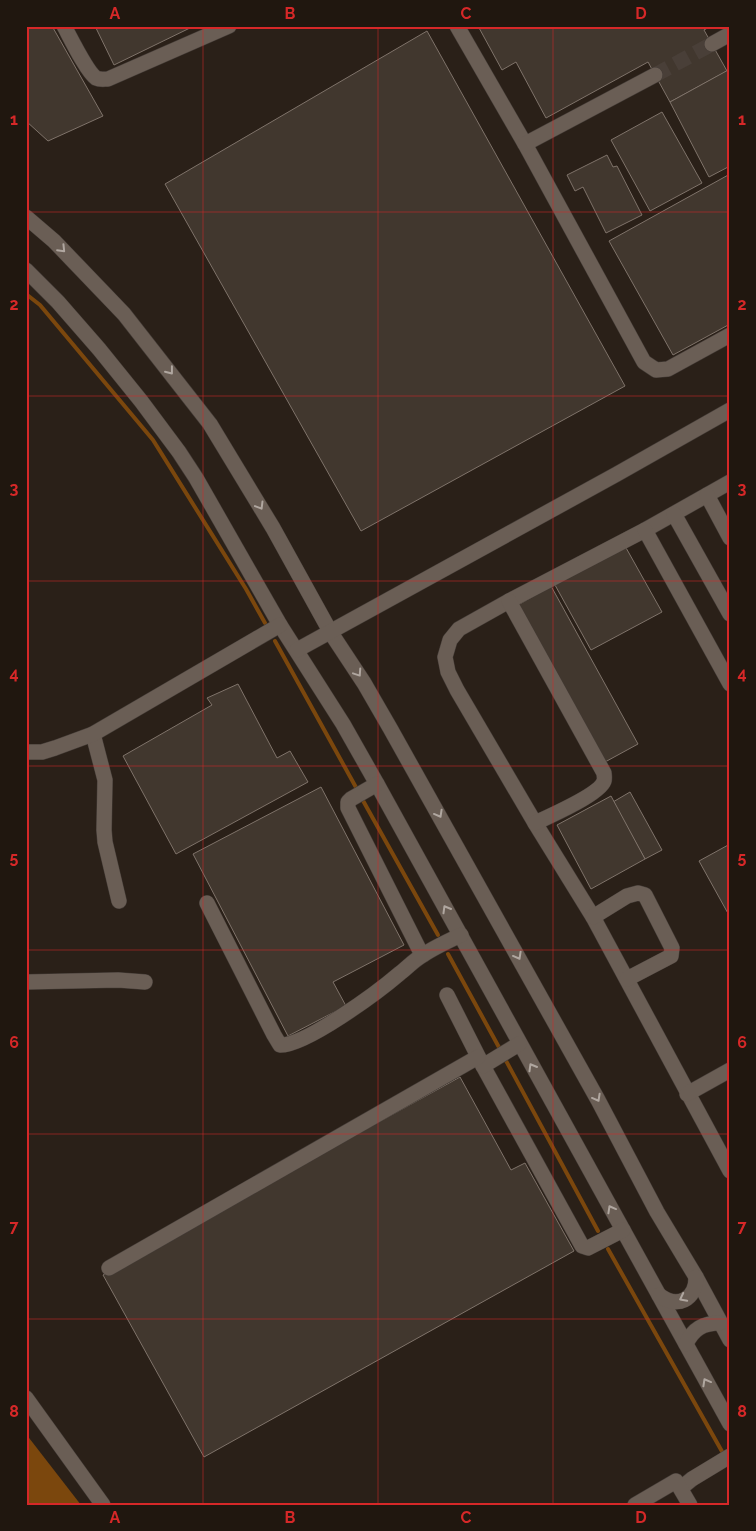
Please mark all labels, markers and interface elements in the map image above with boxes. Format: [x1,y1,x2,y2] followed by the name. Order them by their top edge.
[110,4,121,23] text: A
[285,4,296,23] text: B
[461,4,472,23] text: C
[635,4,647,23] text: D
[10,110,18,129] text: 1
[738,110,746,129] text: 1
[56,244,65,253] one-way arrow
[9,295,19,314] text: 2
[737,295,747,314] text: 2
[164,365,172,374] one-way arrow
[10,479,19,498] text: 3
[738,479,747,498] text: 3
[253,501,263,510] one-way arrow
[9,664,19,683] text: 4
[737,664,747,683] text: 4
[352,668,361,677] one-way arrow
[433,809,443,818] one-way arrow
[10,848,19,867] text: 5
[738,848,747,867] text: 5
[442,905,452,914] one-way arrow
[511,951,521,960] one-way arrow
[9,1033,19,1052] text: 6
[737,1033,747,1052] text: 6
[529,1063,539,1072] one-way arrow
[591,1093,601,1102] one-way arrow
[607,1205,617,1214] one-way arrow
[10,1217,19,1236] text: 7
[738,1217,747,1236] text: 7
[680,1292,689,1302] one-way arrow
[702,1378,712,1387] one-way arrow
[9,1402,19,1421] text: 8
[737,1402,747,1421] text: 8
[110,1508,121,1527] text: A
[285,1508,296,1527] text: B
[461,1508,472,1527] text: C
[635,1508,647,1527] text: D

